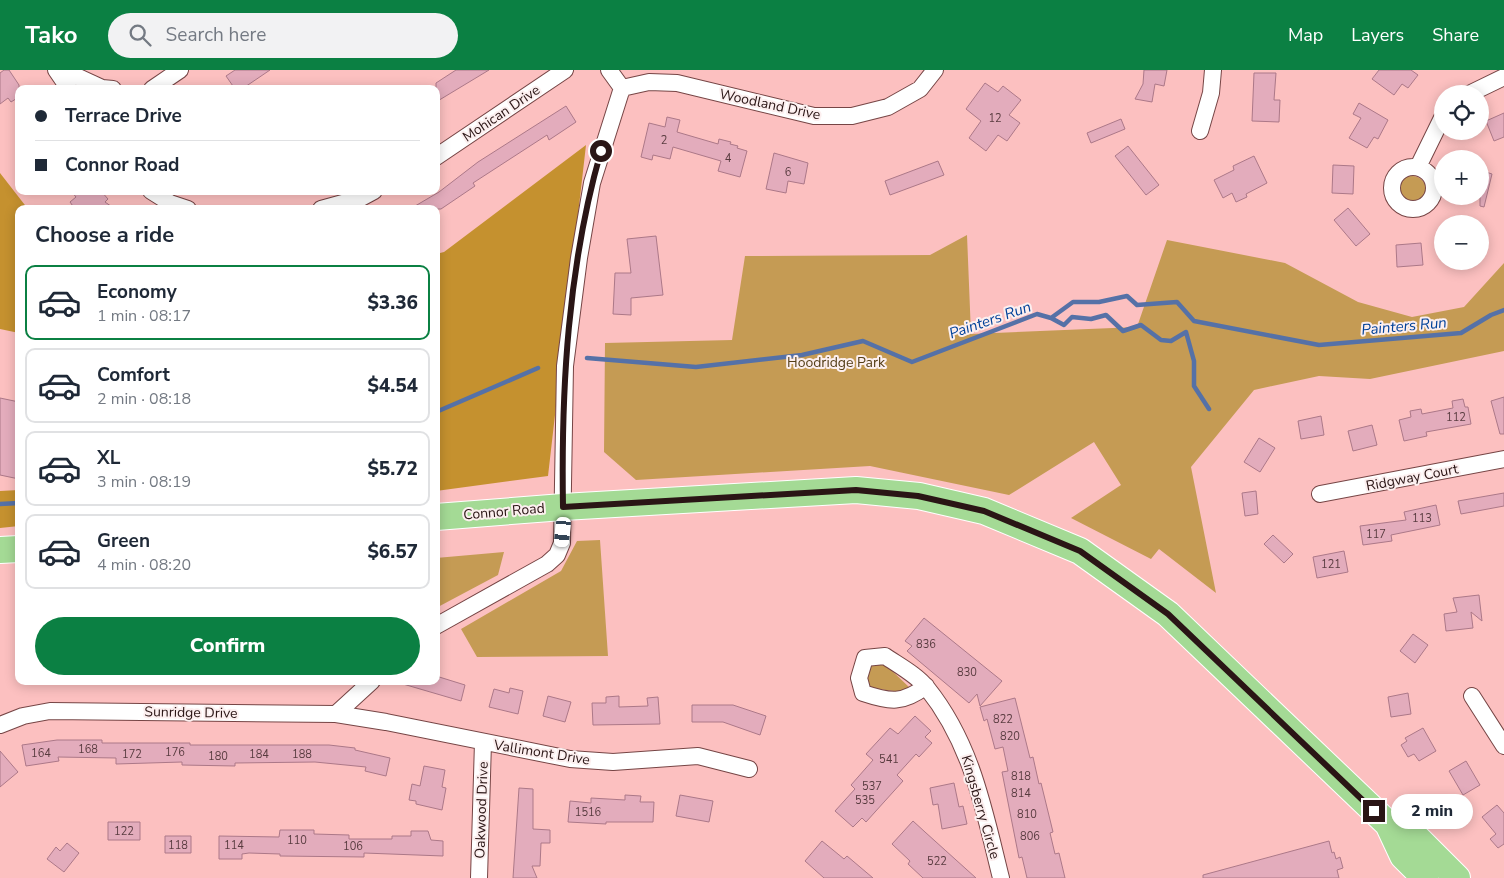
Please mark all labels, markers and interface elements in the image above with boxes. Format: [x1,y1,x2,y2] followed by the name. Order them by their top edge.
[108,13,458,58] search box
[25,19,78,51] text: Tako
[126,21,154,49] icon: search
[166,22,266,48] text: Search here
[1288,23,1323,47] text: Map
[1351,23,1404,47] text: Layers
[1432,23,1479,47] text: Share
[459,80,544,146] street label: Mohican Drive
[718,85,822,124] street label: Woodland Drive
[1434,85,1489,270] map controls
[1434,85,1489,140] button: locate
[65,103,182,129] text: Terrace Drive
[988,111,1002,126] house number: 12
[661,133,667,148] house number: 2
[590,140,612,162] route start
[1434,150,1489,205] button: +
[725,151,732,166] house number: 4
[65,152,179,178] text: Connor Road
[785,165,792,180] house number: 6
[1434,215,1489,270] button: −
[35,220,174,250] text: Choose a ride
[97,279,177,305] text: Economy
[37,280,82,325] icon: car
[367,290,418,316] text: $3.36
[946,297,1034,343] water label: Painters Run
[97,305,191,327] text: 1 min · 08:17
[1361,312,1447,340] water label: Painters Run
[787,353,886,372] park label: Hoodridge Park
[97,362,170,388] text: Comfort
[37,363,82,408] icon: car
[367,373,418,399] text: $4.54
[97,388,191,410] text: 2 min · 08:18
[1446,410,1466,425] house number: 112
[97,445,120,471] text: XL
[37,446,82,491] icon: car
[367,456,418,482] text: $5.72
[1364,459,1460,496] street label: Ridgway Court
[97,471,191,493] text: 3 min · 08:19
[463,498,546,525] street label: Connor Road
[1412,511,1432,526] house number: 113
[553,516,572,548] car
[1366,527,1386,542] house number: 117
[97,528,150,554] text: Green
[37,529,82,574] icon: car
[367,539,418,565] text: $6.57
[97,554,191,576] text: 4 min · 08:20
[1321,557,1341,572] house number: 121
[35,617,420,675] button: Confirm
[916,637,936,652] house number: 836
[957,665,977,680] house number: 830
[144,702,238,723] street label: Sunridge Drive
[993,712,1013,727] house number: 822
[1000,729,1020,744] house number: 820
[491,735,591,769] street label: Vallimont Drive
[78,742,98,757] house number: 168
[165,745,185,760] house number: 176
[31,746,51,761] house number: 164
[122,747,142,762] house number: 172
[249,747,269,762] house number: 184
[292,747,312,762] house number: 188
[208,749,228,764] house number: 180
[879,752,899,767] house number: 541
[957,753,1004,861] street label: Kingsberry Circle
[470,761,493,859] street label: Oakwood Drive
[1011,769,1031,784] house number: 818
[862,779,882,794] house number: 537
[1011,786,1031,801] house number: 814
[855,793,875,808] house number: 535
[1392,794,1474,828] callout: 2 min
[1363,800,1385,822] route end
[1411,800,1453,822] text: 2 min
[575,805,602,820] house number: 1516
[1017,807,1037,822] house number: 810
[114,824,134,839] house number: 122
[1020,829,1040,844] house number: 806
[287,833,307,848] house number: 110
[168,838,188,853] house number: 118
[224,838,244,853] house number: 114
[343,839,363,854] house number: 106
[927,854,947,869] house number: 522

